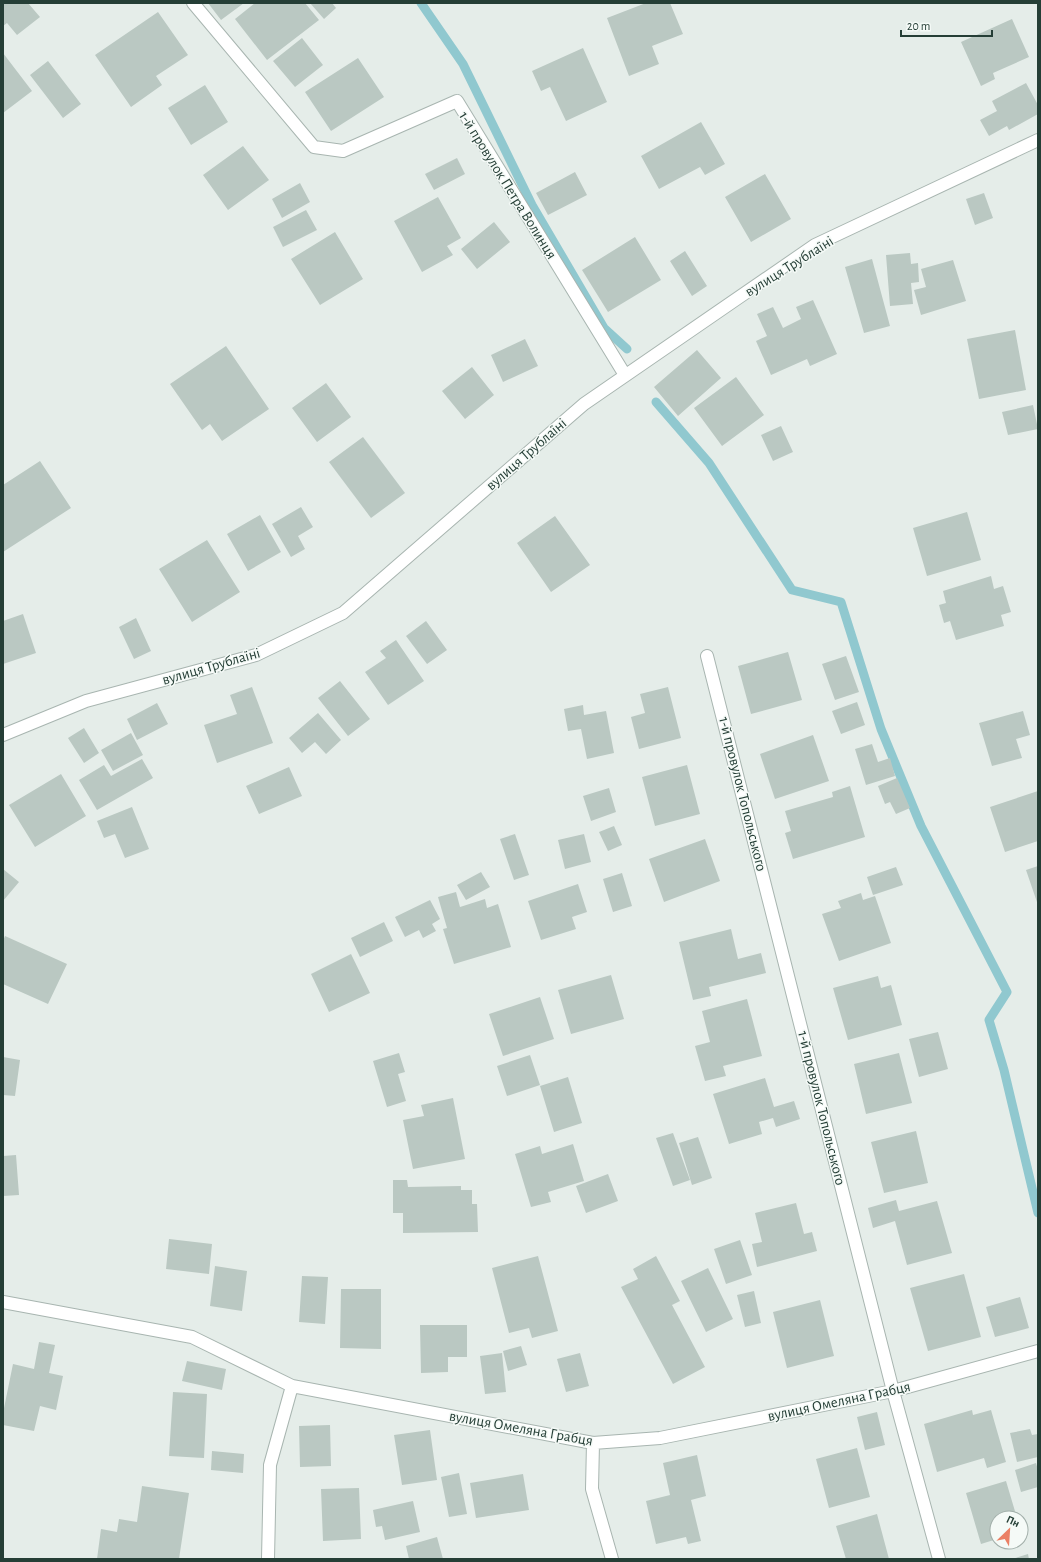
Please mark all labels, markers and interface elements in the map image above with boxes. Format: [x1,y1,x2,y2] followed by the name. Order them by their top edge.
[901,12,992,38] scale bar
[907,20,930,32] text: 20 m
[456,109,559,262] street label: 1-й провулок Петра Волинця
[742,233,836,300] street label: вулиця Трублаїні
[483,416,569,493] street label: вулиця Трублаїні
[160,645,262,688] street label: вулиця Трублаїні
[716,715,769,873] street label: 1-й провулок Топольського
[795,1029,848,1187] street label: 1-й провулок Топольського
[766,1379,912,1424] street label: вулиця Омеляна Грабця
[448,1408,594,1449] street label: вулиця Омеляна Грабця
[989,1510,1029,1550] north arrow
[1005,1514,1021,1529] text: Пн

